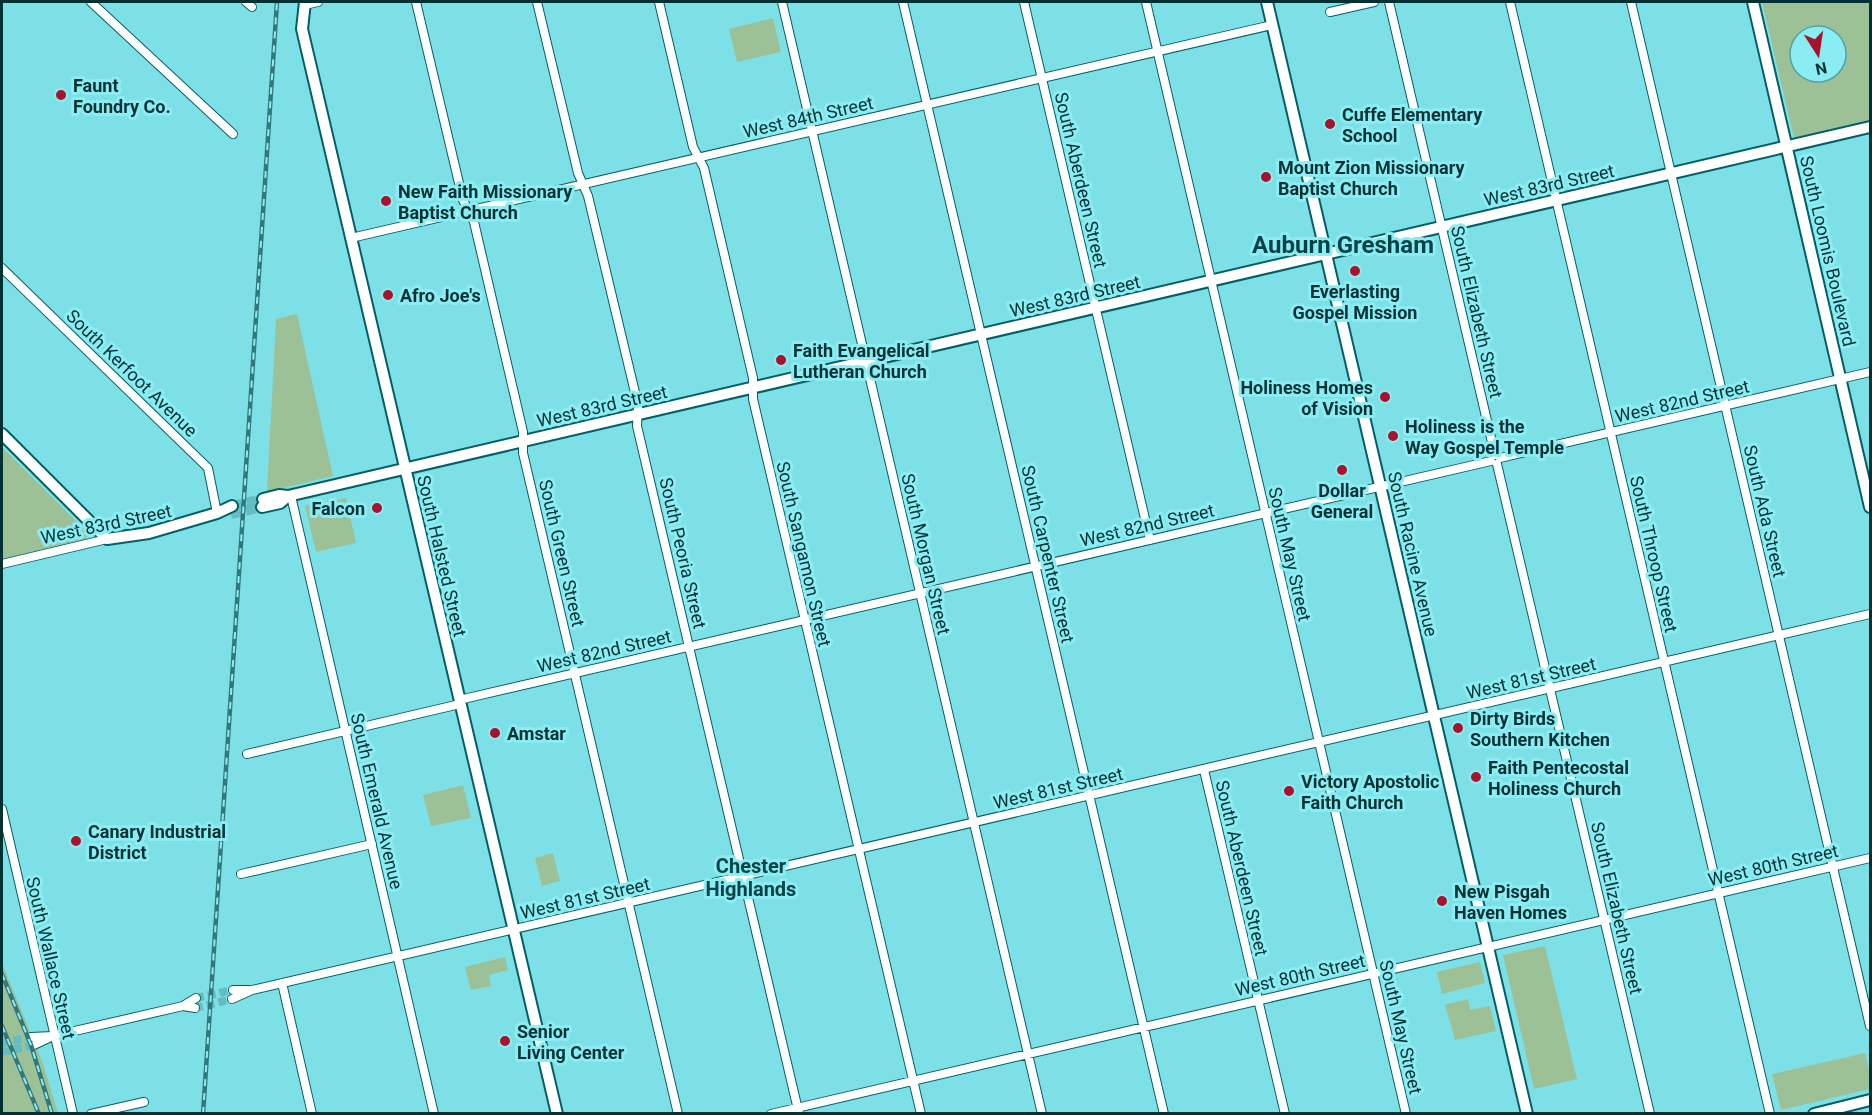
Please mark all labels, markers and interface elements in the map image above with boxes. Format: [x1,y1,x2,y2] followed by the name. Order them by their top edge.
[1788,24,1848,84] north arrow
[1814,58,1829,79] text: N
[73,75,171,117] place label: Faunt Foundry Co.
[54,88,68,102] marker: Faunt Foundry Co.
[1051,90,1111,270] street label: South Aberdeen Street
[741,92,875,142] street label: West 84th Street
[1342,104,1483,146] place label: Cuffe Elementary School
[1323,117,1337,131] marker: Cuffe Elementary School
[1796,154,1860,348] street label: South Loomis Boulevard
[1278,157,1465,199] place label: Mount Zion Missionary Baptist Church
[1482,160,1616,210] street label: West 83rd Street
[1259,170,1273,184] marker: Mount Zion Missionary Baptist Church
[398,181,573,223] place label: New Faith Missionary Baptist Church
[379,194,393,208] marker: New Faith Missionary Baptist Church
[1447,224,1507,400] street label: South Elizabeth Street
[1252,231,1434,259] district label: Auburn Gresham
[1348,264,1362,278] marker: Everlasting Gospel Mission
[1008,271,1142,321] street label: West 83rd Street
[1293,281,1417,323] place label: Everlasting Gospel Mission
[400,285,481,306] place label: Afro Joe's
[381,288,395,302] marker: Afro Joe's
[62,305,202,441] street label: South Kerfoot Avenue
[793,340,930,382] place label: Faith Evangelical Lutheran Church
[774,353,788,367] marker: Faith Evangelical Lutheran Church
[1613,375,1751,427] street label: West 82nd Street
[1240,377,1373,419] place label: Holiness Homes of Vision
[535,381,669,431] street label: West 83rd Street
[1378,390,1392,404] marker: Holiness Homes of Vision
[1405,416,1564,458] place label: Holiness is the Way Gospel Temple
[1386,429,1400,443] marker: Holiness is the Way Gospel Temple
[1740,443,1790,579] street label: South Ada Street
[772,459,836,649] street label: South Sangamon Street
[1017,463,1079,645] street label: South Carpenter Street
[1335,463,1349,477] marker: Dollar General
[1384,469,1442,639] street label: South Racine Avenue
[897,471,955,637] street label: South Morgan Street
[413,473,471,639] street label: South Halsted Street
[1626,474,1682,634] street label: South Throop Street
[655,475,711,631] street label: South Peoria Street
[535,477,589,629] street label: South Green Street
[1311,480,1373,522] place label: Dollar General
[1264,485,1316,623] street label: South May Street
[311,498,365,519] place label: Falcon
[1078,499,1216,551] street label: West 82nd Street
[39,500,173,548] street label: West 83rd Street
[370,501,384,515] marker: Falcon
[535,625,673,677] street label: West 82nd Street
[1464,653,1598,703] street label: West 81st Street
[1470,708,1610,750] place label: Dirty Birds Southern Kitchen
[347,711,407,891] street label: South Emerald Avenue
[1451,721,1465,735] marker: Dirty Birds Southern Kitchen
[507,723,566,744] place label: Amstar
[488,726,502,740] marker: Amstar
[1488,757,1629,799] place label: Faith Pentecostal Holiness Church
[991,763,1125,813] street label: West 81st Street
[1469,770,1483,784] marker: Faith Pentecostal Holiness Church
[1301,771,1439,813] place label: Victory Apostolic Faith Church
[1212,778,1272,958] street label: South Aberdeen Street
[1282,784,1296,798] marker: Victory Apostolic Faith Church
[1587,820,1647,996] street label: South Elizabeth Street
[88,821,226,863] place label: Canary Industrial District
[69,834,83,848] marker: Canary Industrial District
[1706,840,1840,890] street label: West 80th Street
[706,854,796,901] district label: Chester Highlands
[518,873,652,923] street label: West 81st Street
[22,875,80,1041] street label: South Wallace Street
[1454,881,1567,923] place label: New Pisgah Haven Homes
[1435,894,1449,908] marker: New Pisgah Haven Homes
[1233,950,1367,1000] street label: West 80th Street
[1375,958,1427,1096] street label: South May Street
[517,1021,625,1063] place label: Senior Living Center
[498,1034,512,1048] marker: Senior Living Center

